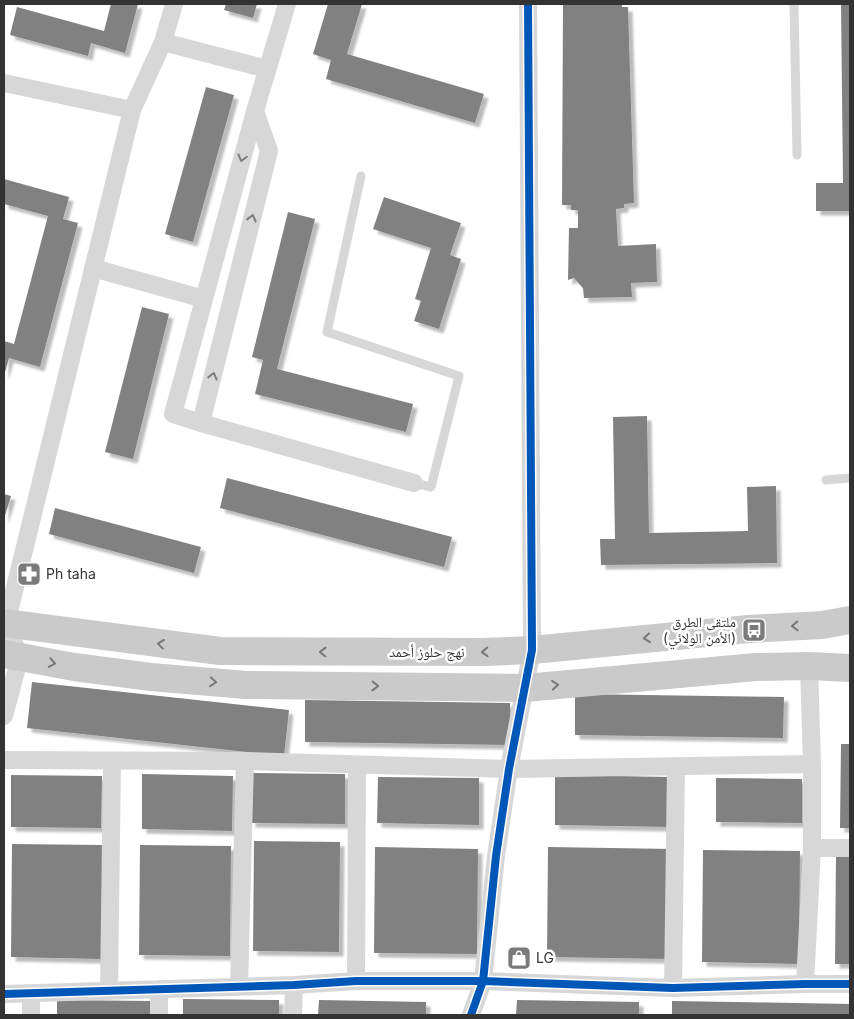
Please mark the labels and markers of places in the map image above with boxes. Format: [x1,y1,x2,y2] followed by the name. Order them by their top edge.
[16,561,42,587] pharmacy icon: Ph taha
[46,565,96,582] place label: Ph taha
[663,613,736,650] place label: ملتقى الطرق (الأمن الولائي)
[741,617,767,643] bus stop icon: ملتقى الطرق (الأمن الولائي)
[506,945,532,971] shop icon: LG
[536,949,554,966] place label: LG

